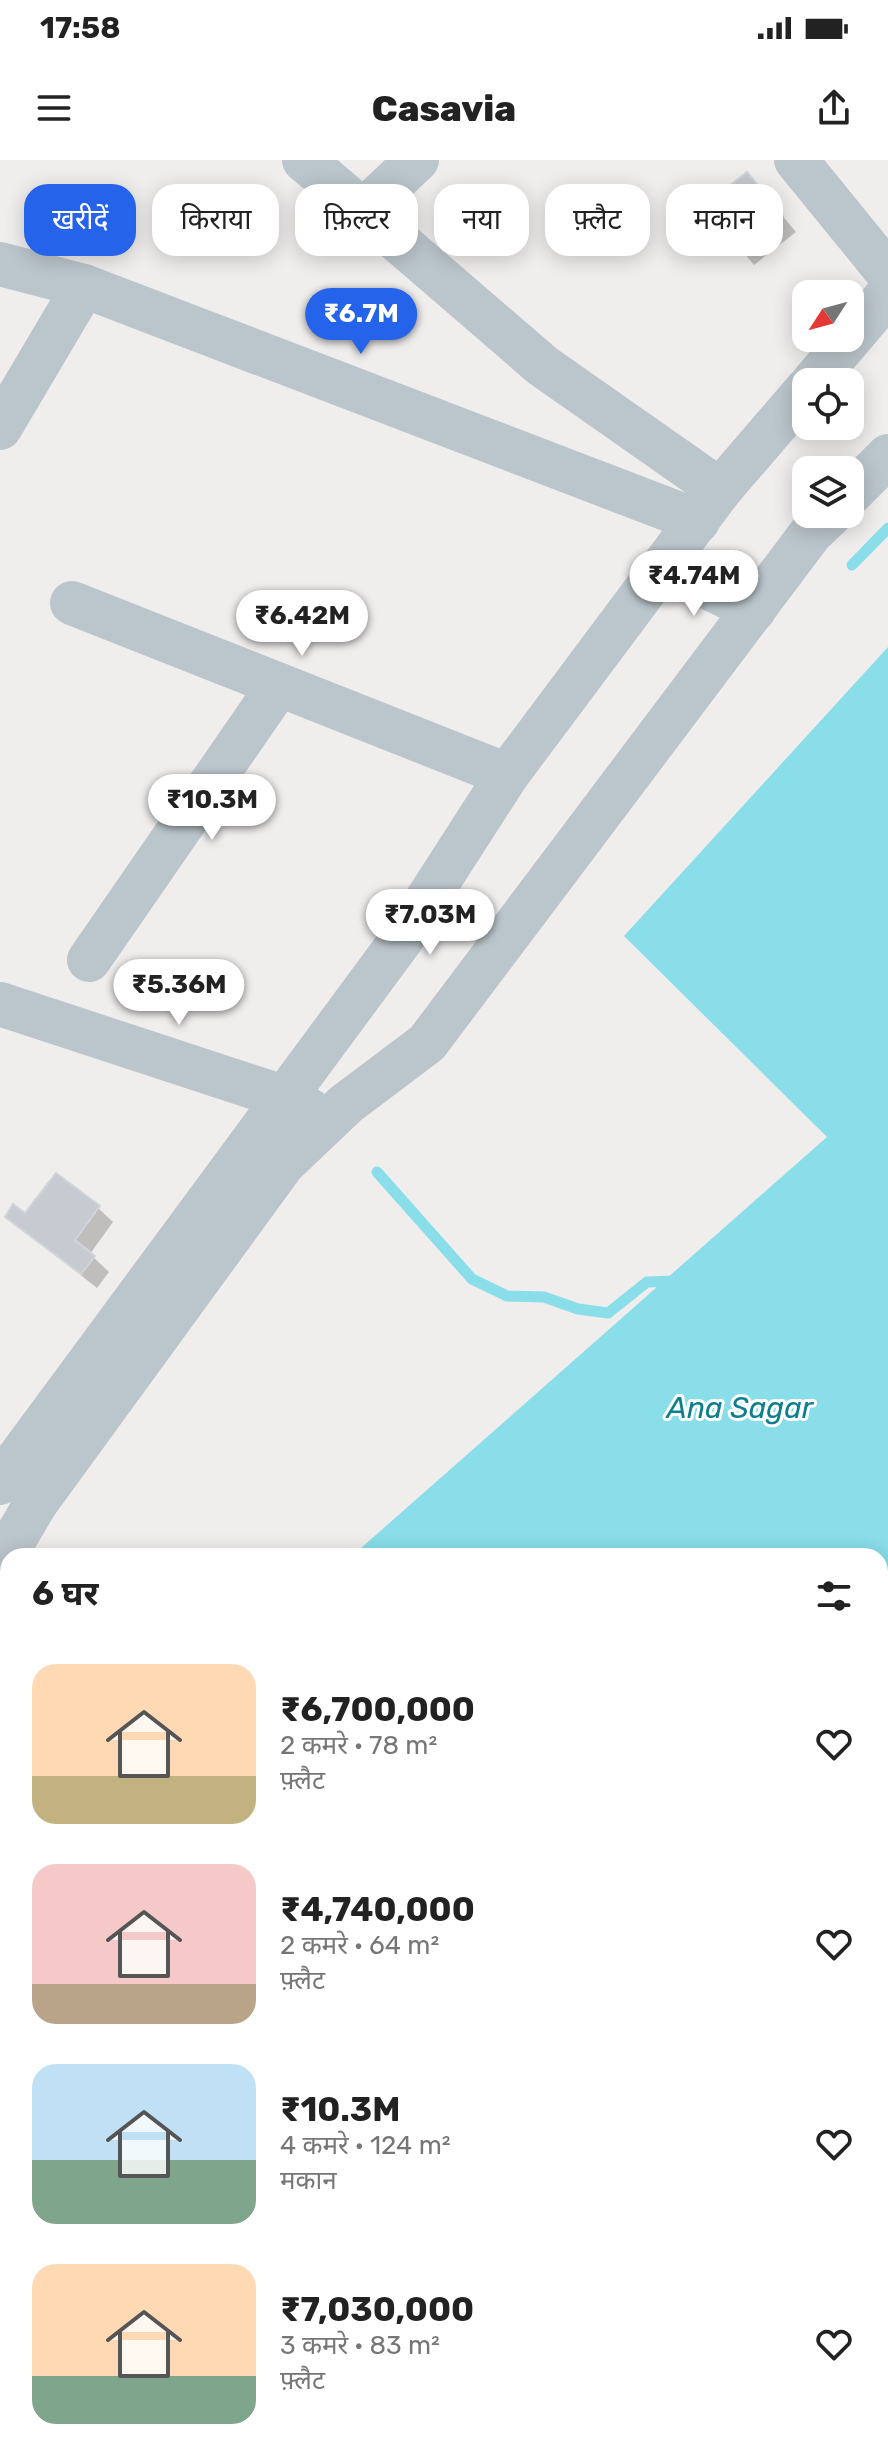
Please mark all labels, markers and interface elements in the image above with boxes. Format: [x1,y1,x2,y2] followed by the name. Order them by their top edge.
[40,10,121,46] text: 17:58
[32,86,76,130] icon: menu
[812,86,856,130] icon: share
[372,87,516,130] text: Casavia
[24,184,136,256] chip: खरीदें
[152,184,279,256] chip: किराया
[295,184,418,256] chip: फ़िल्टर
[434,184,529,256] chip: नया
[545,184,650,256] chip: फ़्लैट
[666,184,783,256] chip: मकान
[792,280,864,352] north arrow
[792,280,864,528] map controls
[305,288,417,356] pin: ₹6.7M
[323,298,399,329] text: ₹6.7M
[792,368,864,440] button: locate
[792,456,864,528] button: layers
[629,550,759,618] pin: ₹4.74M
[647,560,741,591] text: ₹4.74M
[237,590,367,658] pin: ₹6.42M
[254,600,350,631] text: ₹6.42M
[147,774,277,842] pin: ₹10.3M
[166,784,258,815] text: ₹10.3M
[365,889,495,957] pin: ₹7.03M
[384,899,476,930] text: ₹7.03M
[114,959,244,1027] pin: ₹5.36M
[131,969,227,1000] text: ₹5.36M
[665,1390,815,1426] water label: Ana Sagar
[32,1573,98,1614] text: 6 घर
[812,1574,856,1618] icon: filters
[280,1689,475,1730] text: ₹6,700,000
[96,1696,192,1792] icon: home
[812,1722,856,1766] icon: heart
[280,1730,437,1761] text: 2 कमरे · 78 m²
[280,1765,325,1796] text: फ़्लैट
[280,1889,475,1930] text: ₹4,740,000
[96,1896,192,1992] icon: home
[812,1922,856,1966] icon: heart
[280,1930,439,1961] text: 2 कमरे · 64 m²
[280,1965,325,1996] text: फ़्लैट
[280,2089,400,2130] text: ₹10.3M
[96,2096,192,2192] icon: home
[812,2122,856,2166] icon: heart
[280,2130,451,2161] text: 4 कमरे · 124 m²
[280,2165,337,2196] text: मकान
[280,2289,474,2330] text: ₹7,030,000
[96,2296,192,2392] icon: home
[812,2322,856,2366] icon: heart
[280,2330,440,2361] text: 3 कमरे · 83 m²
[280,2365,325,2396] text: फ़्लैट

